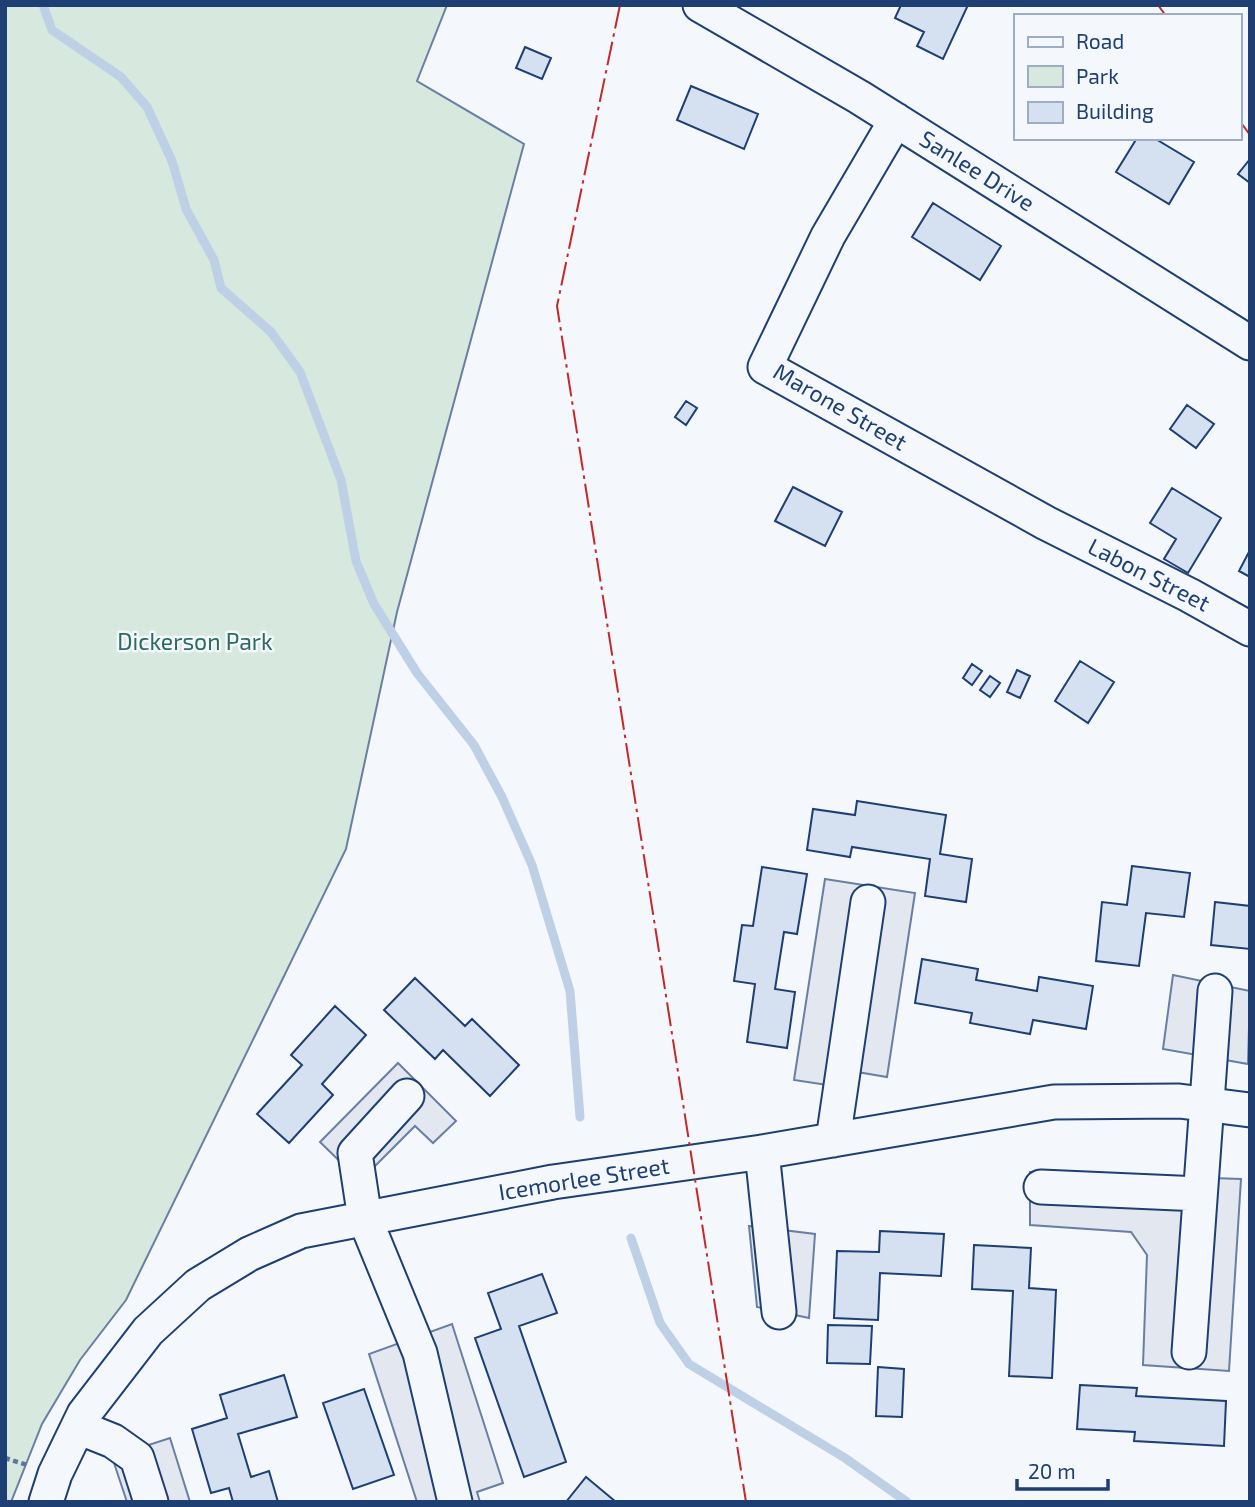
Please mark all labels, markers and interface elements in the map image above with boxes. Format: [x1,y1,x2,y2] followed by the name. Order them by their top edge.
[1014,14,1241,140] legend
[1076,28,1124,53] text: Road
[1076,63,1119,88] text: Park
[1076,98,1154,123] text: Building
[915,124,1040,217] street label: Sanlee Drive
[769,357,912,456] street label: Marone Street
[1084,531,1215,617] street label: Labon Street
[117,627,273,655] park label: Dickerson Park
[496,1151,671,1205] street label: Icemorlee Street
[1017,1448,1108,1492] scale bar
[1028,1458,1076,1483] text: 20 m

